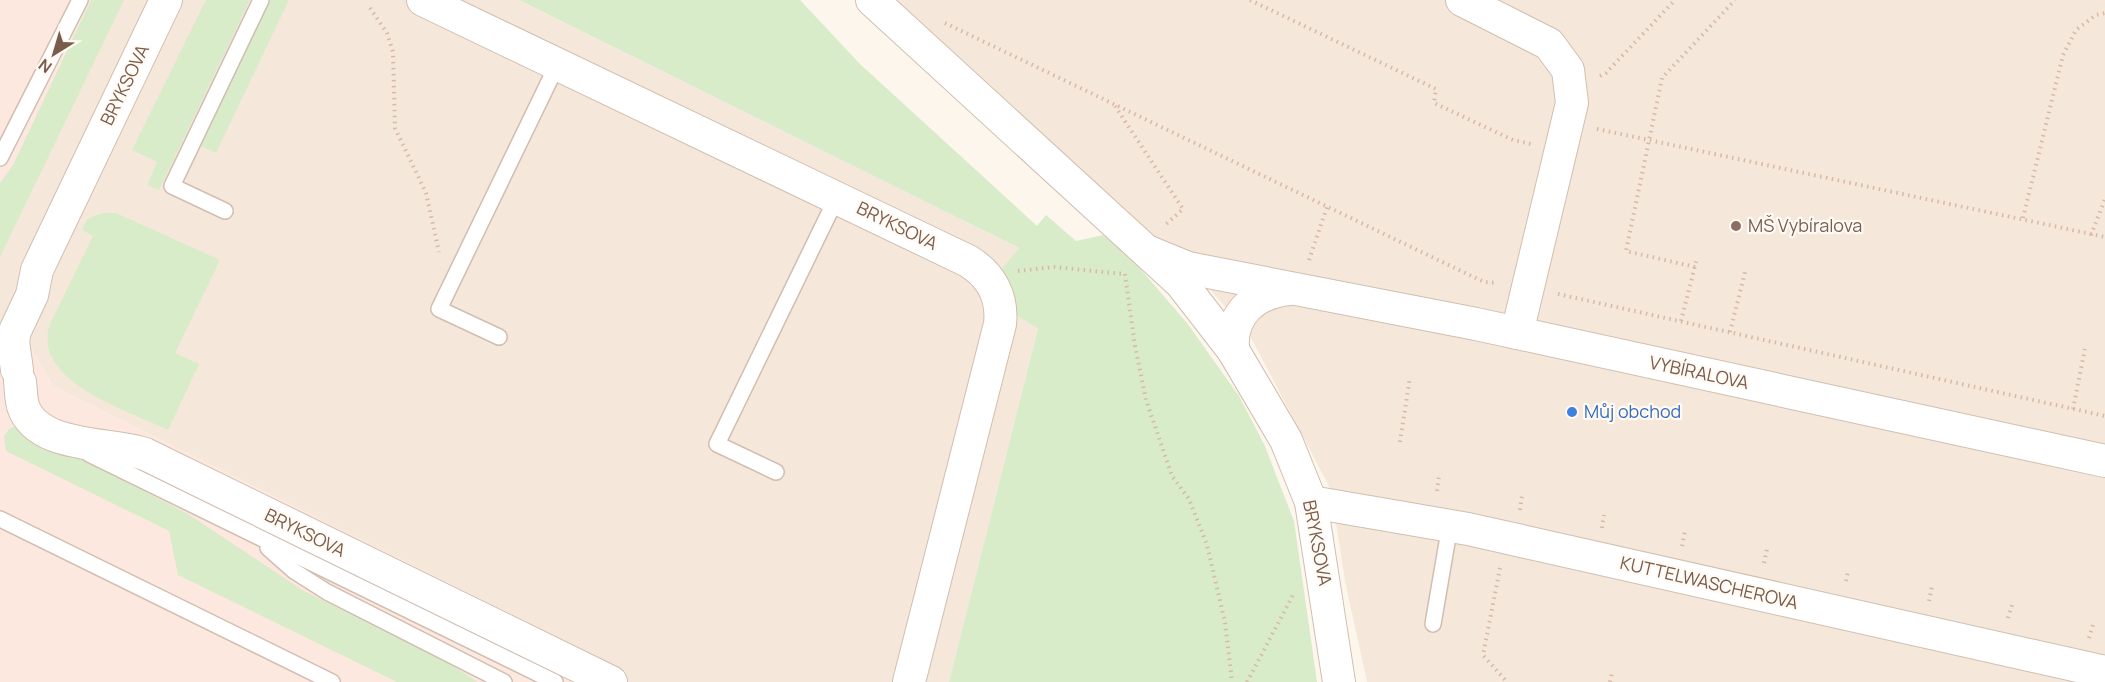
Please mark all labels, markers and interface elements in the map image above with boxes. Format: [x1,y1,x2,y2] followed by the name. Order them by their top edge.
[24,24,84,84] north arrow
[94,40,154,129] street label: BRYKSOVA
[34,54,56,78] text: N
[853,195,942,255] street label: BRYKSOVA
[1748,213,1862,237] place label: MŠ Vybíralova
[1729,219,1743,233] marker: MŠ Vybíralova
[1647,350,1752,394] street label: VYBÍRALOVA
[1584,399,1681,423] place label: Můj obchod
[1565,405,1579,419] marker: Můj obchod
[1298,498,1338,588] street label: BRYKSOVA
[261,502,350,562] street label: BRYKSOVA
[1618,550,1801,614] street label: KUTTELWASCHEROVA

